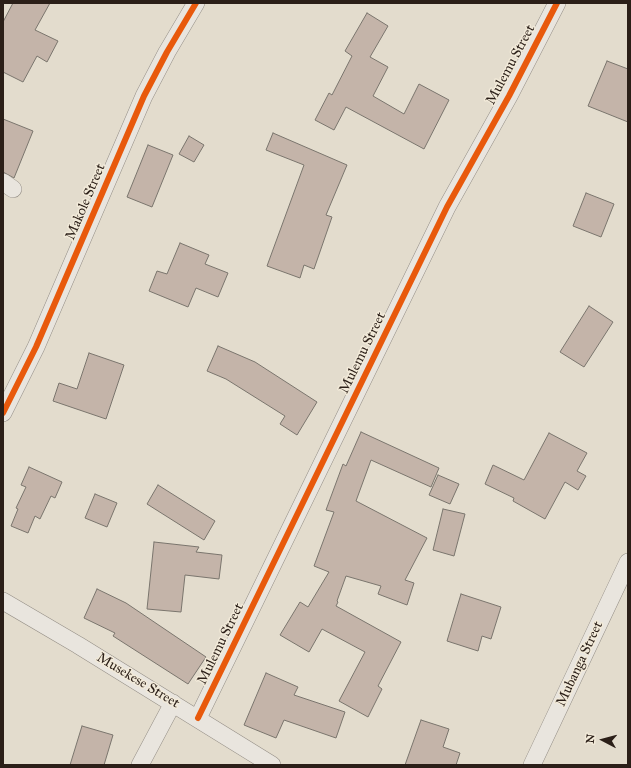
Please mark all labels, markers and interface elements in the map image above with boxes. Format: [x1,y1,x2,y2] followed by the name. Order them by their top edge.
[483,22,539,108] street label: Mulemu Street
[62,161,110,243] street label: Makole Street
[336,310,390,396] street label: Mulemu Street
[194,601,248,687] street label: Mulemu Street
[553,619,607,709] street label: Mubanga Street
[94,650,182,712] street label: Musekese Street
[583,720,623,760] north arrow
[584,733,598,744] text: N

